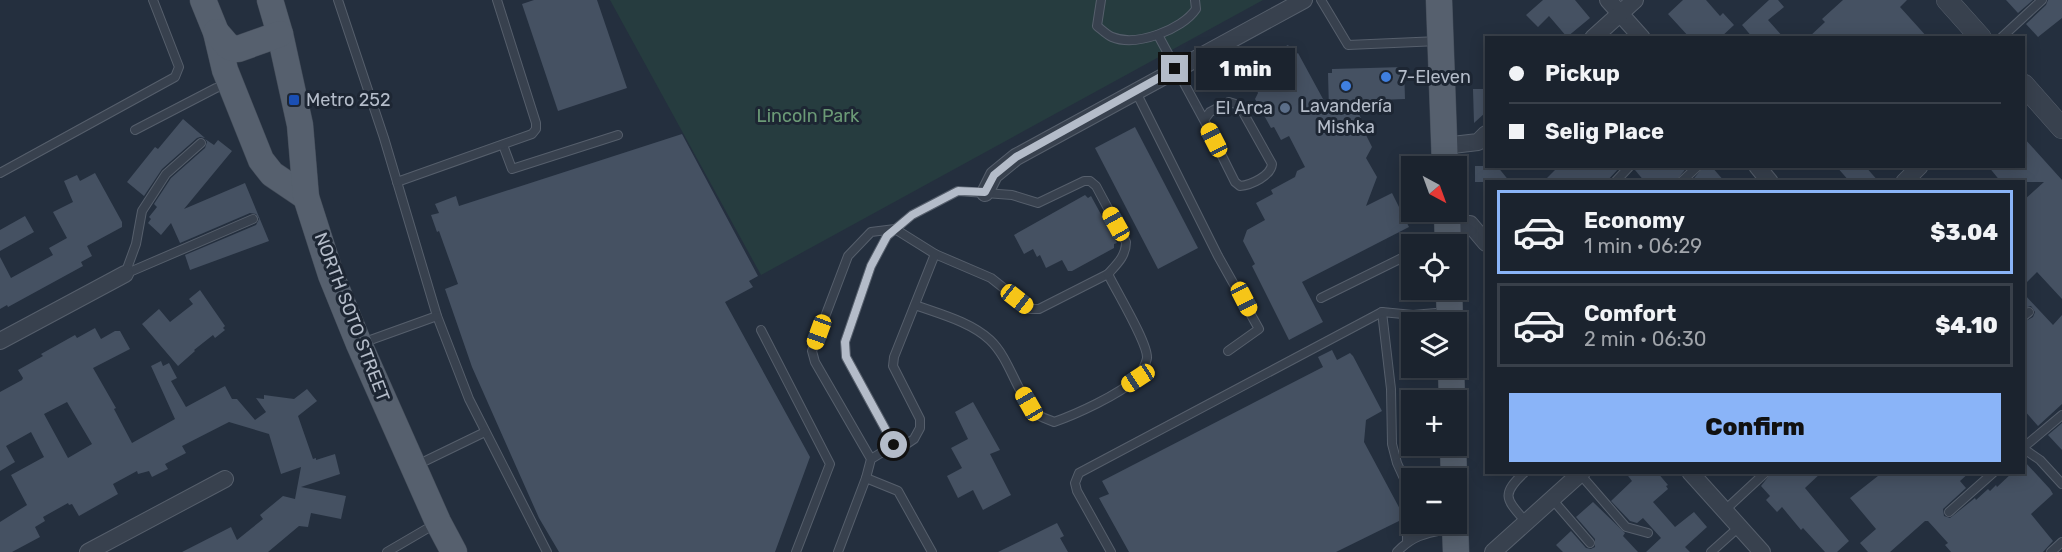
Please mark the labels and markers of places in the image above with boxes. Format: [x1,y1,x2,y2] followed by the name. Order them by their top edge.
[1398,66,1471,88] place label: 7-Eleven
[1379,70,1393,84] marker: 7-Eleven
[1339,79,1353,93] marker: Lavandería Mishka
[306,89,391,111] place label: Metro 252
[287,93,301,107] marker: Metro 252
[1300,95,1392,138] place label: Lavandería Mishka
[1215,97,1273,119] place label: El Arca
[1278,101,1292,115] marker: El Arca

